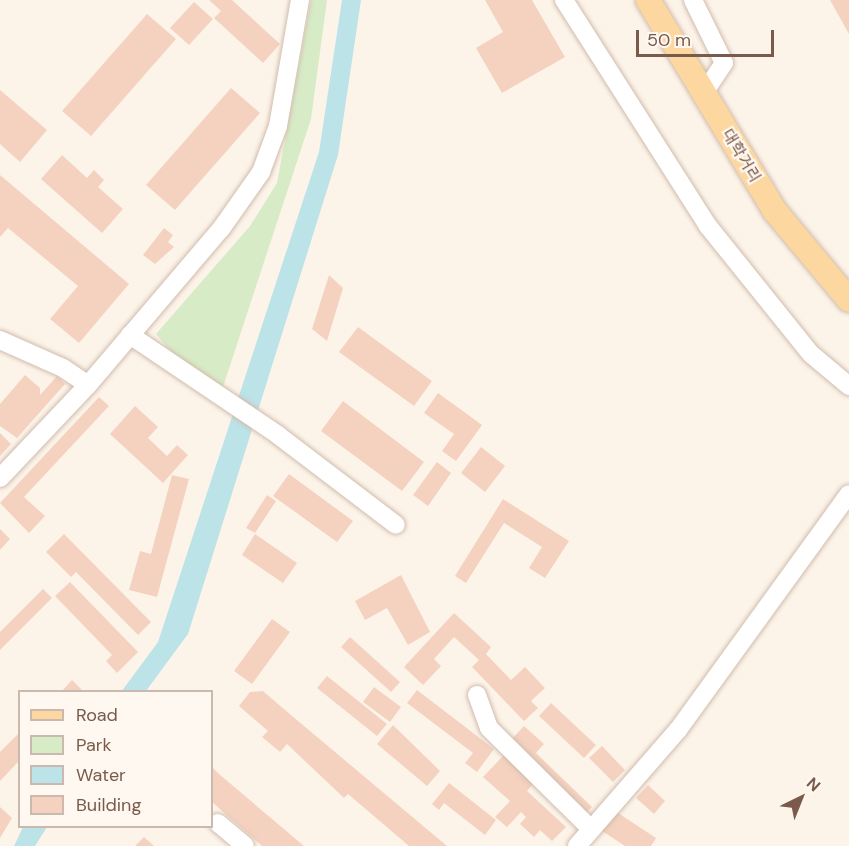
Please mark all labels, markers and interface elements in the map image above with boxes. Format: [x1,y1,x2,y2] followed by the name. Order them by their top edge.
[639,18,777,56] scale bar
[647,28,691,52] text: 50 m
[718,126,764,186] street label: 대학거리
[18,690,213,828] legend
[76,703,118,727] text: Road
[76,733,112,757] text: Park
[76,763,126,787] text: Water
[771,768,831,828] north arrow
[802,773,825,796] text: N
[76,793,141,817] text: Building

